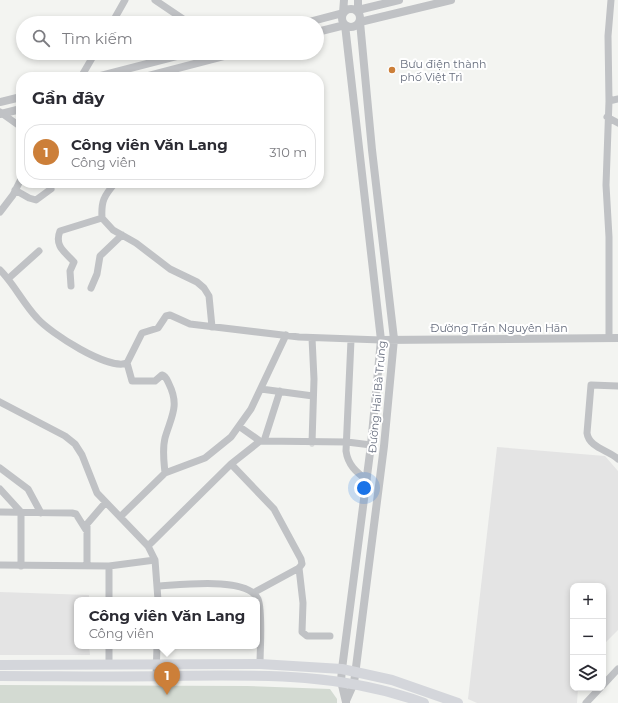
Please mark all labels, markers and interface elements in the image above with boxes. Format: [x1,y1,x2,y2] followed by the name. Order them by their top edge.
[16,16,324,60] search box
[30,27,52,49] icon: search
[62,29,133,48] text: Tìm kiếm
[400,57,487,84] place label: Bưu điện thành phố Việt Trì
[387,65,397,75] marker: Bưu điện thành phố Việt Trì
[32,88,104,108] text: Gần đây
[71,135,228,154] text: Công viên Văn Lang
[43,144,49,160] text: 1
[269,144,307,160] text: 310 m
[71,154,136,170] text: Công viên
[430,321,568,335] street label: Đường Trần Nguyên Hãn
[365,340,389,454] street label: Đường Hai Bà Trưng
[354,478,374,498] your location
[570,583,606,691] map controls
[570,583,606,619] button: +
[74,597,260,649] popup
[89,606,245,625] text: Công viên Văn Lang
[570,619,606,655] button: −
[89,625,154,641] text: Công viên
[570,655,606,691] button: layers
[154,662,180,695] pin: 1

